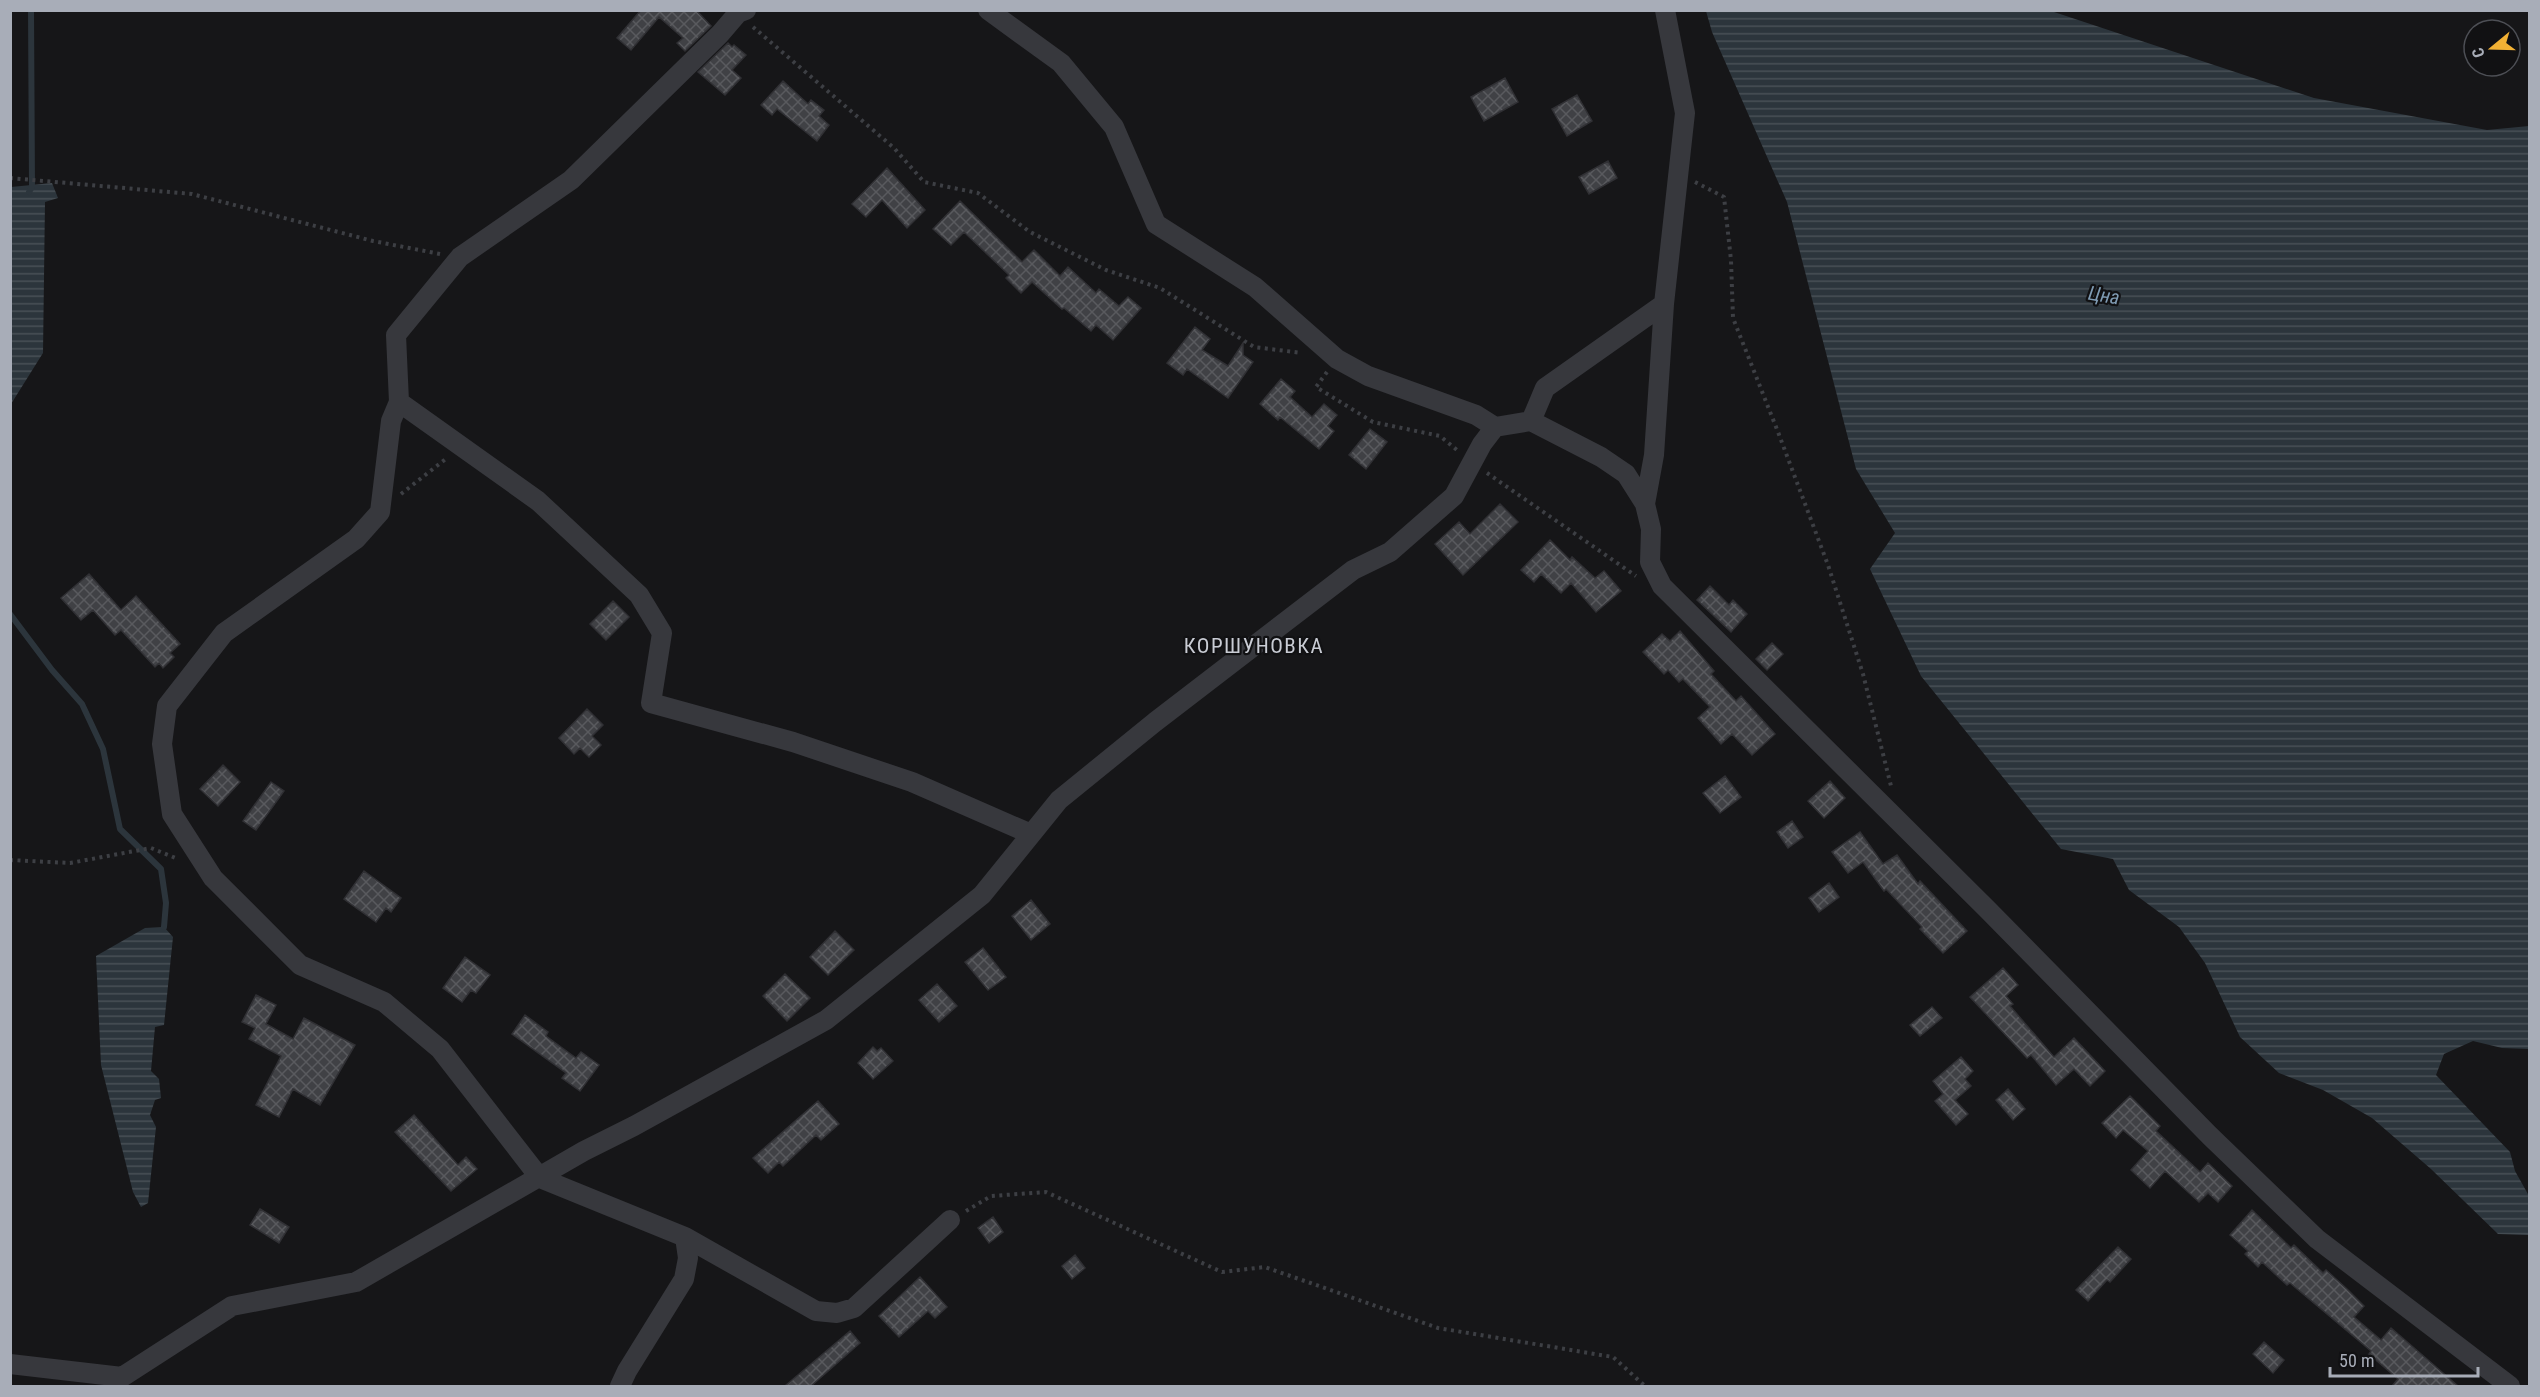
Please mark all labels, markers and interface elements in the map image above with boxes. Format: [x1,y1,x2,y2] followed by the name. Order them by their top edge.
[2462,18,2522,78] north arrow
[2468,45,2489,60] text: С
[2087,281,2121,309] water label: Цна
[1184,634,1324,658] district label: КОРШУНОВКА
[2330,1340,2478,1378] scale bar
[2339,1350,2374,1371] text: 50 m

